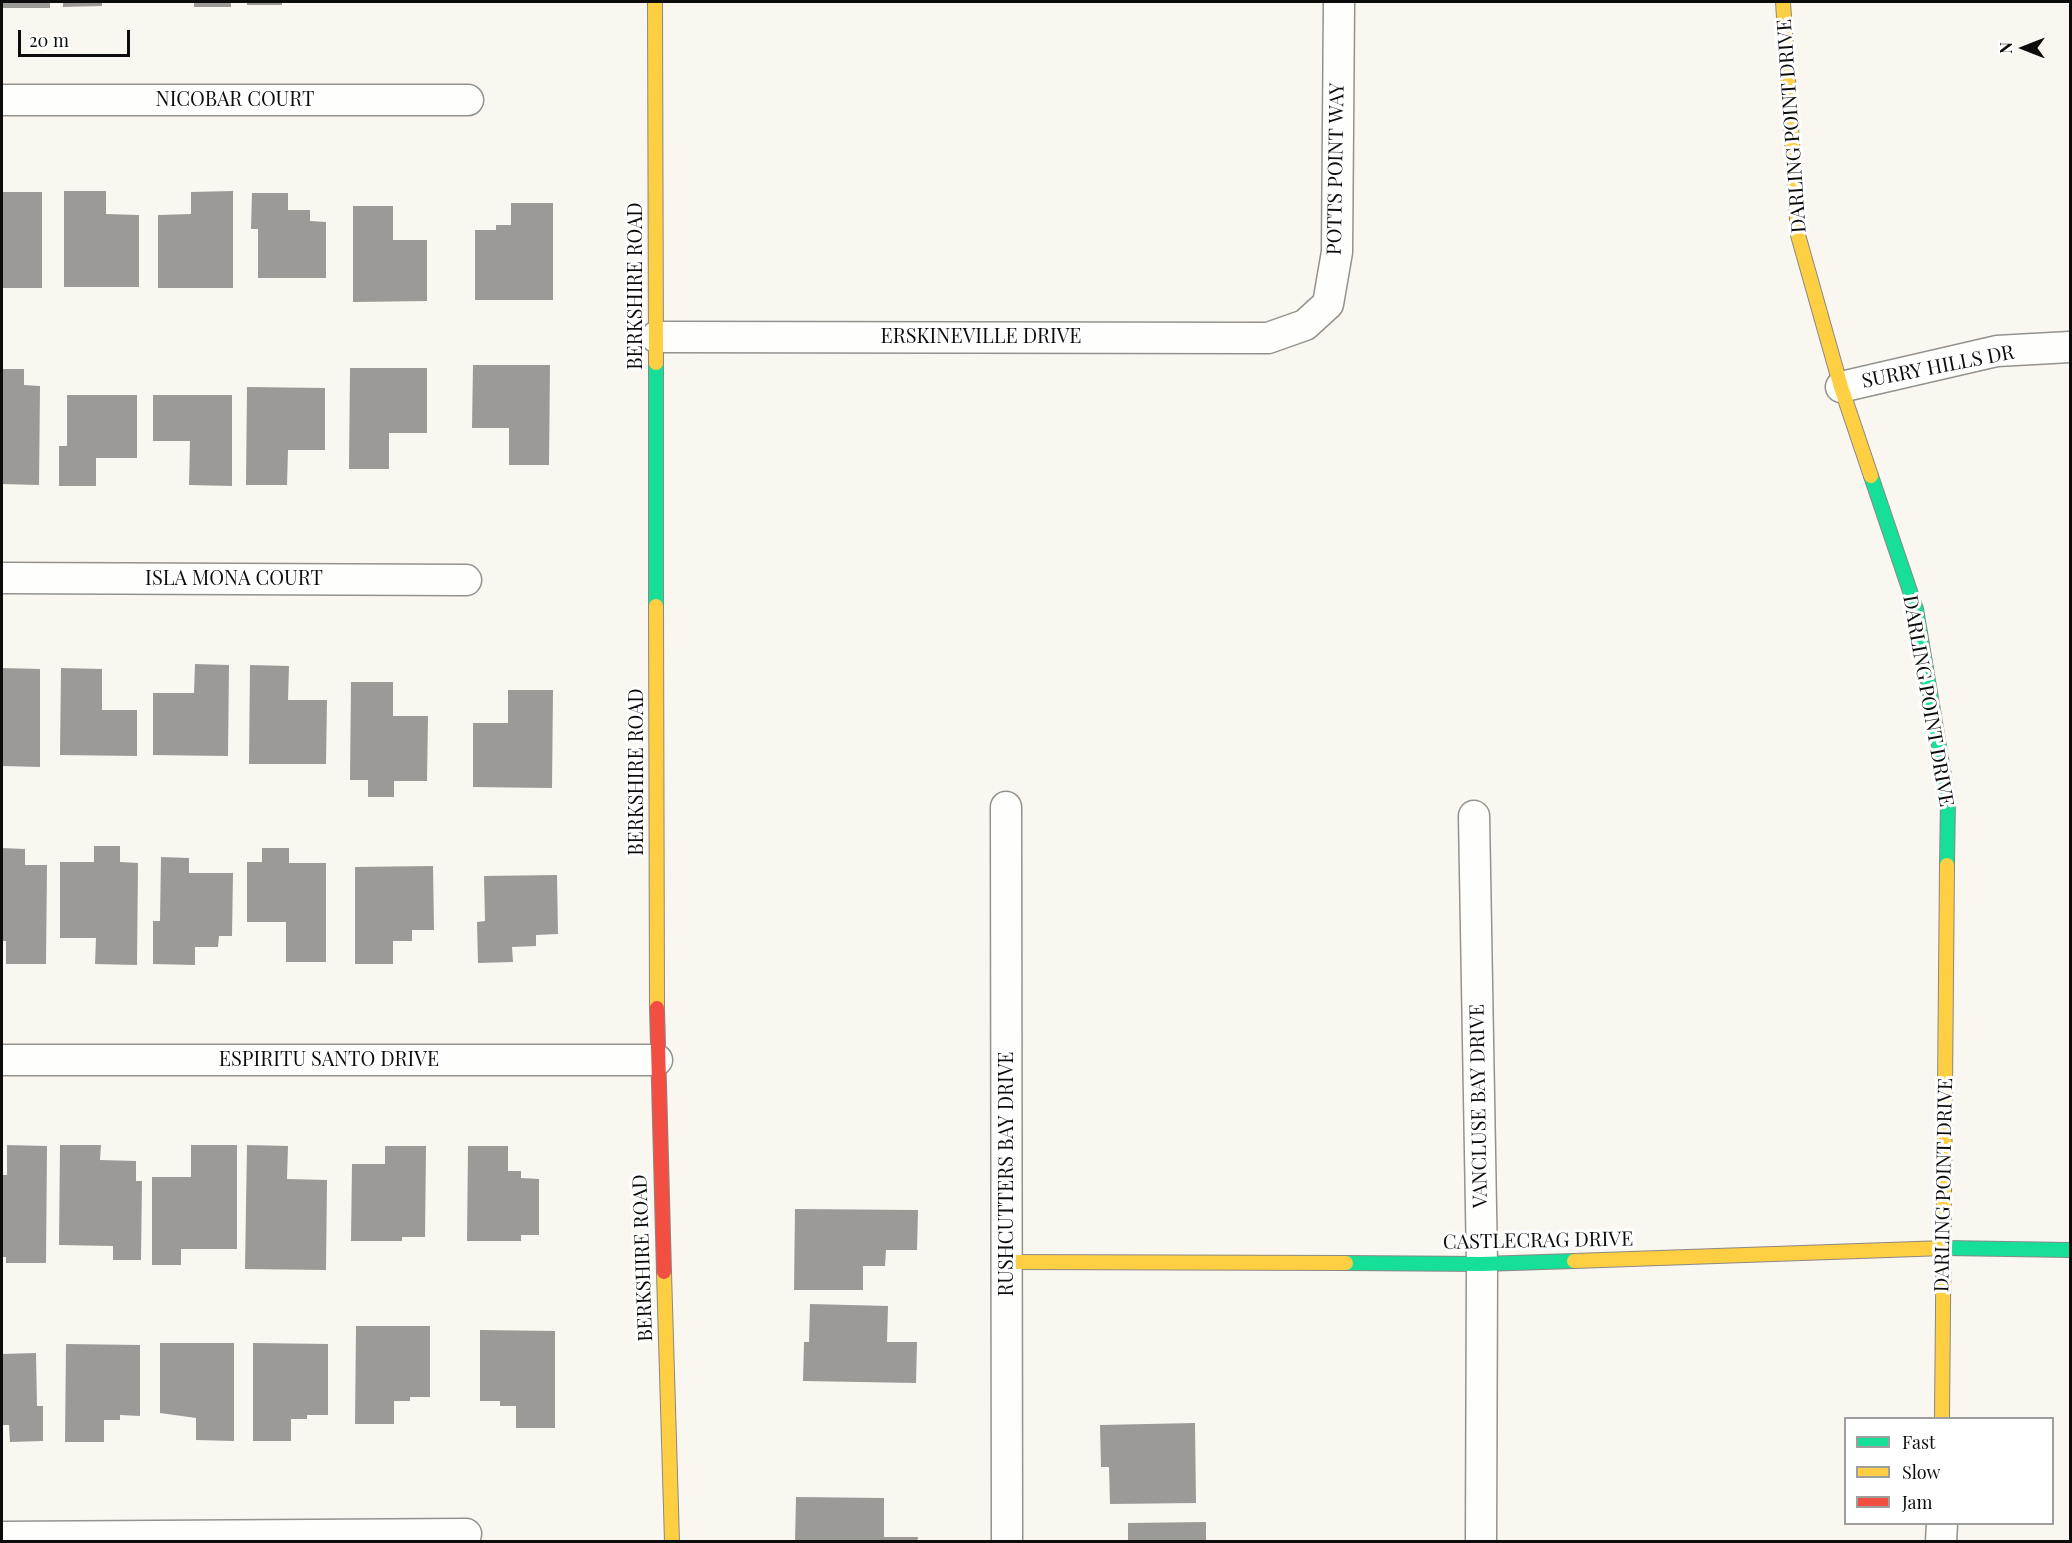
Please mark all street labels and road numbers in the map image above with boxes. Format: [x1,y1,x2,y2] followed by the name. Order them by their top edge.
[1773,18,1811,234] street label: DARLING POINT DRIVE
[1322,83,1350,255] street label: POTTS POINT WAY
[156,88,314,112] street label: NICOBAR COURT
[624,202,648,370] street label: BERKSHIRE ROAD
[881,325,1081,349] street label: ERSKINEVILLE DRIVE
[1860,340,2016,394] street label: SURRY HILLS DR
[145,567,323,591] street label: ISLA MONA COURT
[1898,593,1958,809] street label: DARLING POINT DRIVE
[625,688,649,856] street label: BERKSHIRE ROAD
[1465,1004,1493,1208] street label: VANCLUSE BAY DRIVE
[219,1048,439,1072] street label: ESPIRITU SANTO DRIVE
[995,1052,1019,1296] street label: RUSHCUTTERS BAY DRIVE
[1930,1078,1958,1292] street label: DARLING POINT DRIVE
[628,1174,658,1342] street label: BERKSHIRE ROAD
[1443,1227,1633,1255] street label: CASTLECRAG DRIVE

